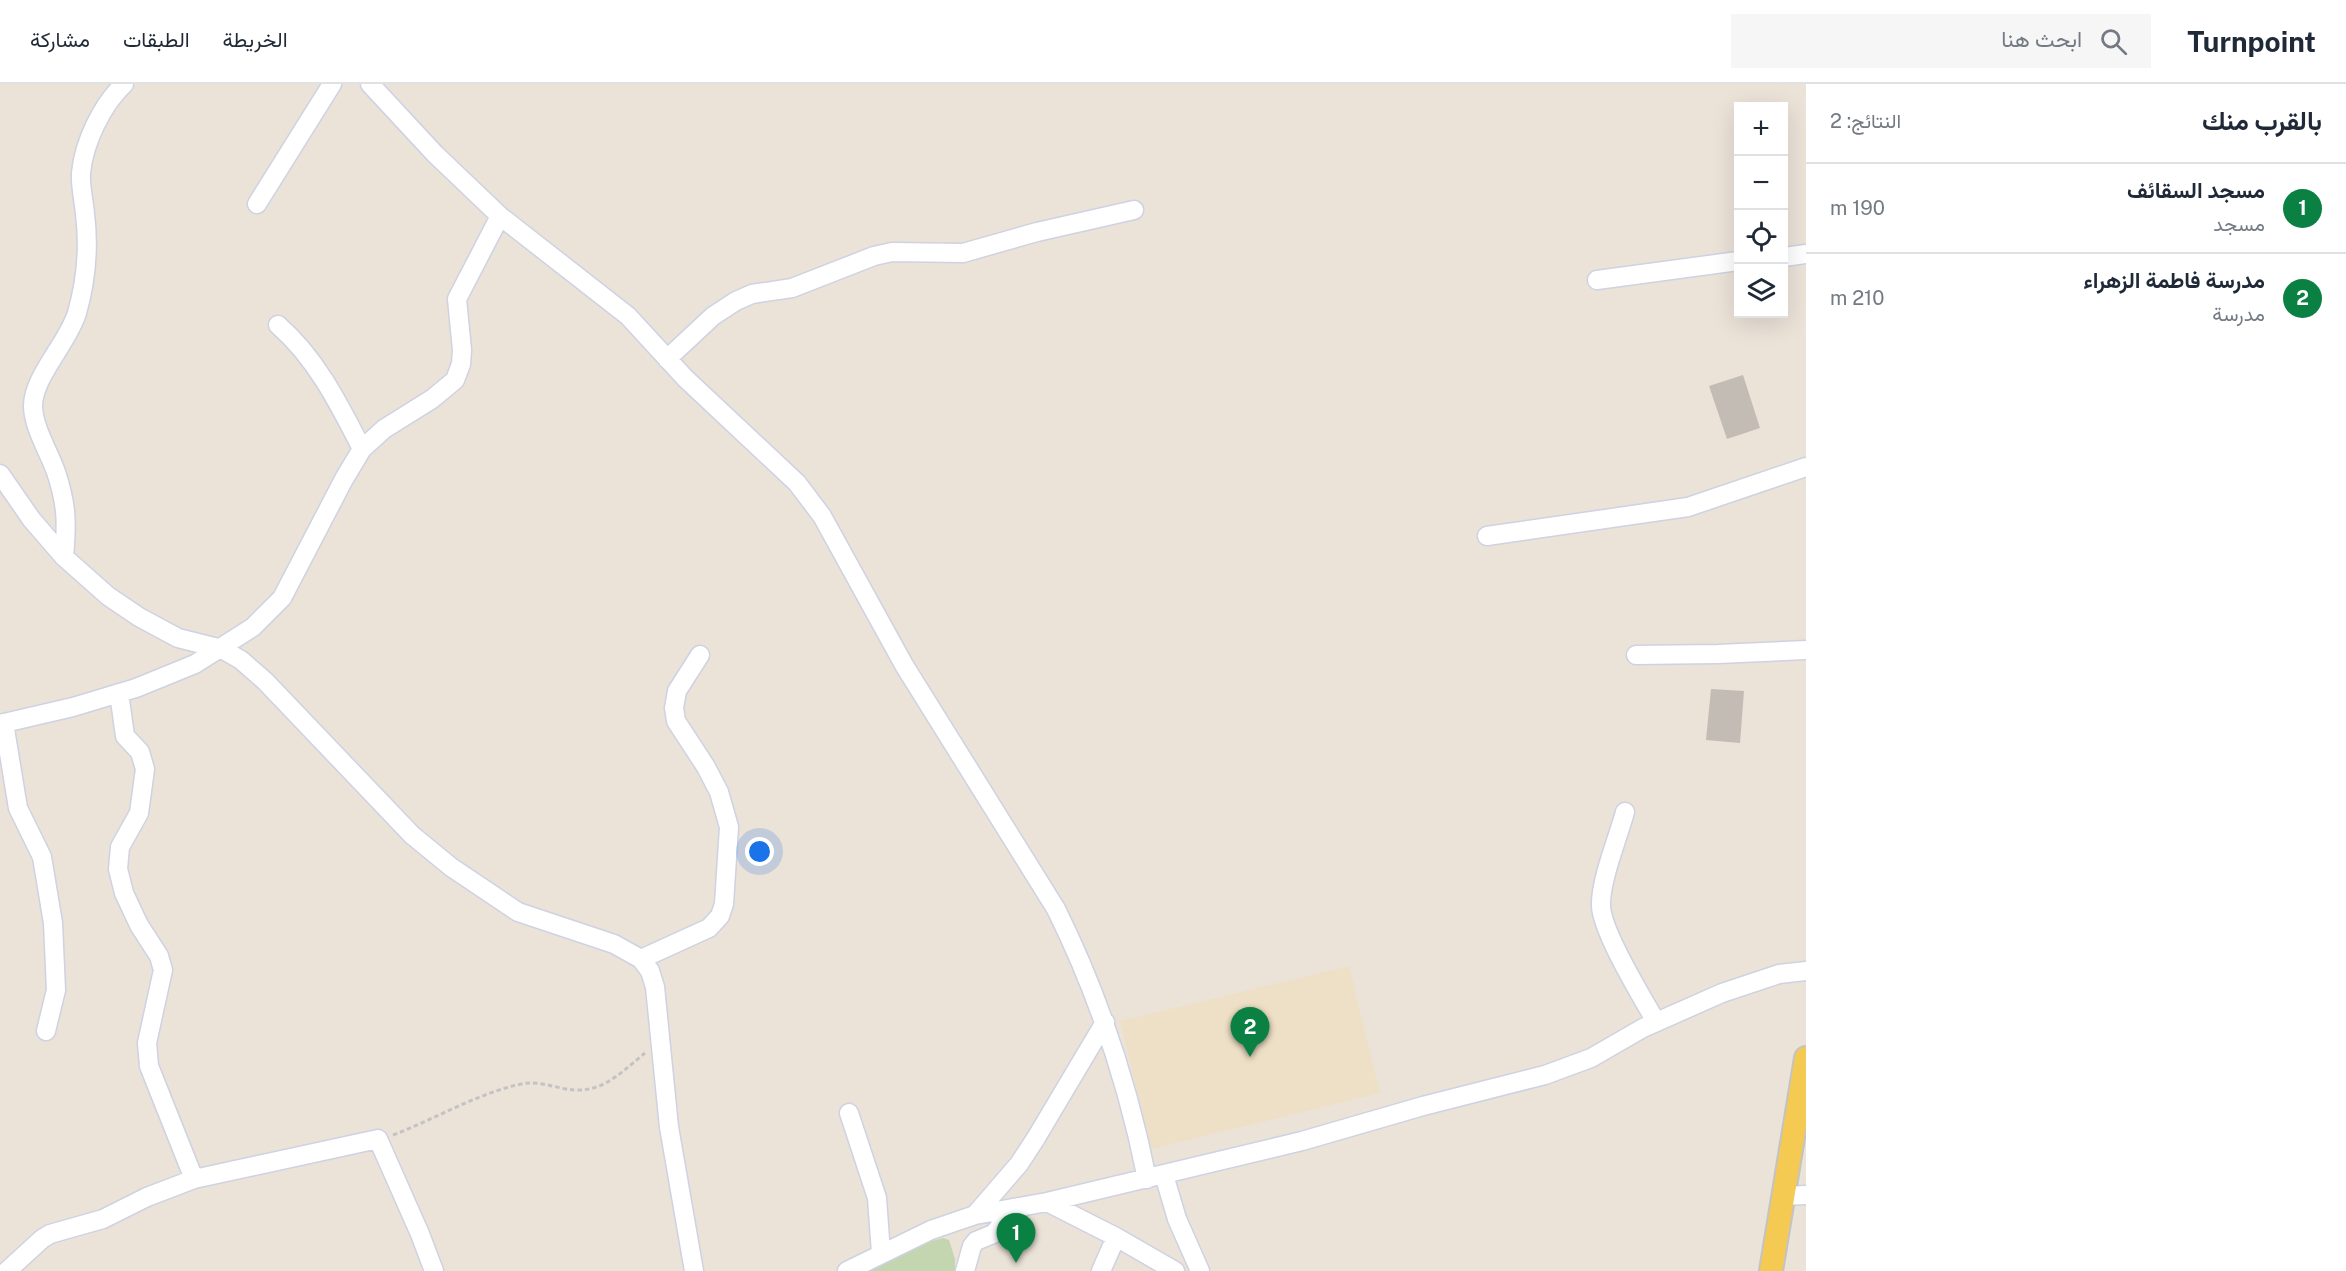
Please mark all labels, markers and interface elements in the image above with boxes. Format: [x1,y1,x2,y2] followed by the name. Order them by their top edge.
[1731,14,2151,68] search box
[2097,25,2130,58] icon: search
[2187,25,2316,58] text: Turnpoint
[2001,26,2082,52] text: ابحث هنا
[30,27,90,52] text: مشاركة
[123,27,190,52] text: الطبقات
[223,27,288,52] text: الخريطة
[1734,102,1788,318] map controls
[1734,102,1788,156] button: +
[2202,105,2322,136] text: بالقرب منك
[1830,109,1901,133] text: النتائج: 2
[1734,156,1788,210] button: −
[2127,177,2265,203] text: مسجد السقائف
[1830,196,1885,220] text: 190 m
[2298,196,2307,220] text: 1
[1734,210,1788,264] button: locate
[2213,212,2265,236] text: مسجد
[1734,264,1788,318] button: layers
[2083,267,2265,293] text: مدرسة فاطمة الزهراء
[1830,286,1885,310] text: 210 m
[2296,286,2309,310] text: 2
[2212,302,2265,326] text: مدرسة
[745,837,774,866] your location
[1230,1008,1270,1057] pin: 2
[996,1214,1036,1263] pin: 1

